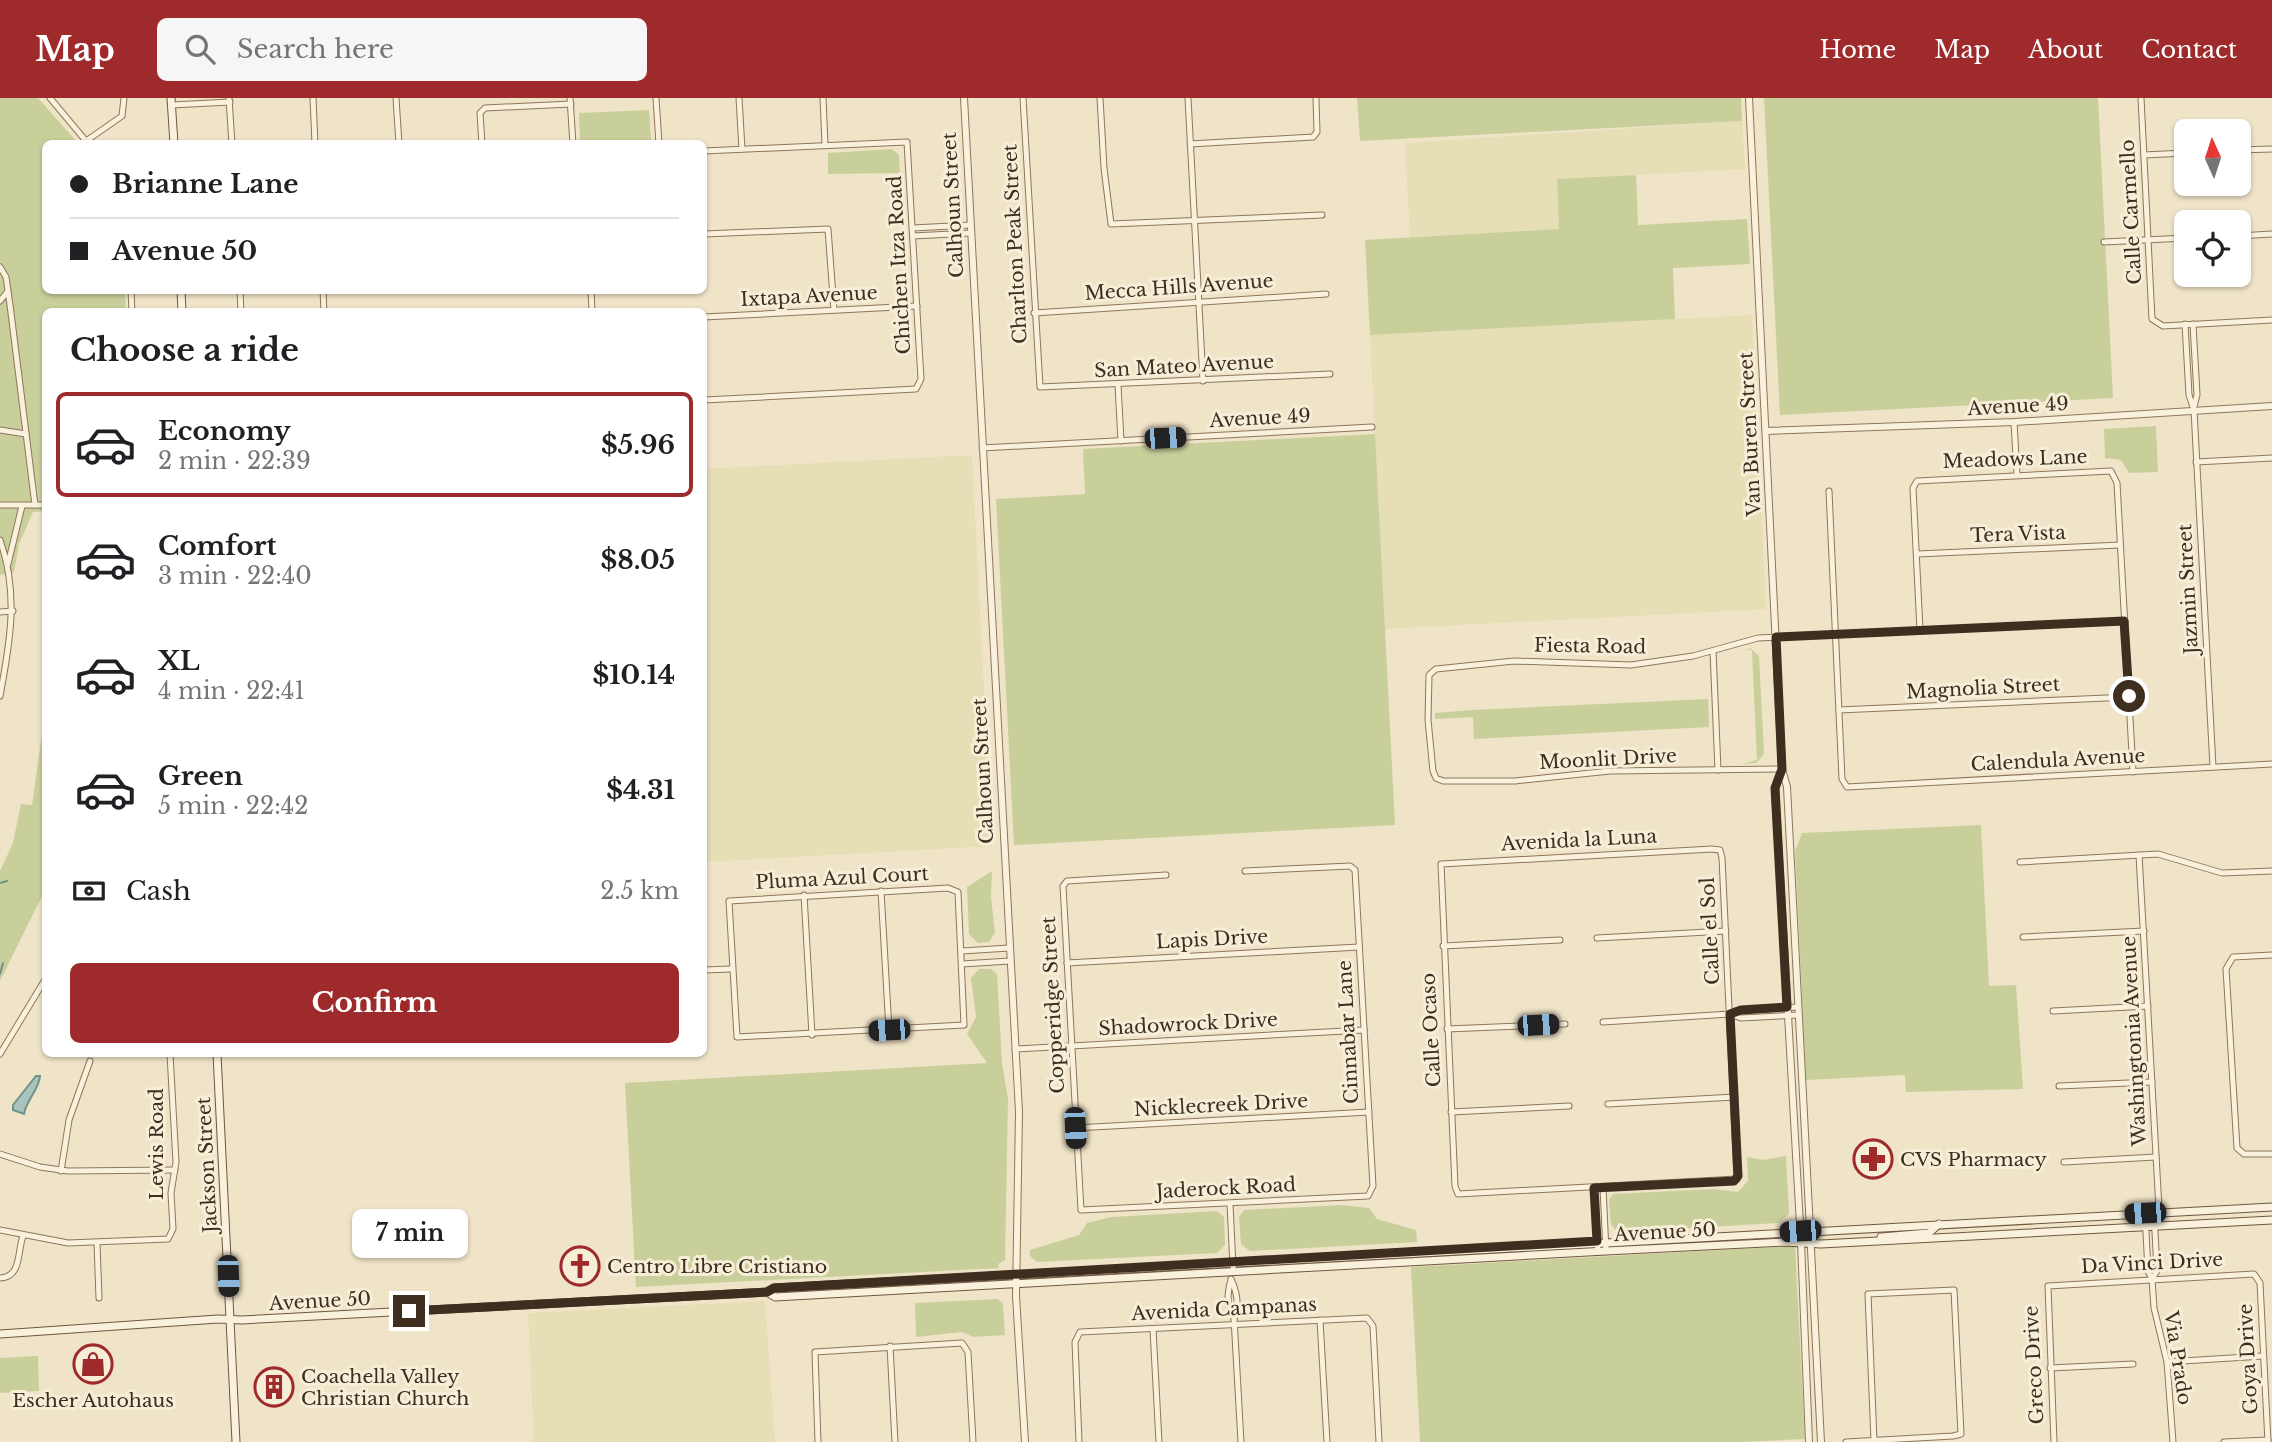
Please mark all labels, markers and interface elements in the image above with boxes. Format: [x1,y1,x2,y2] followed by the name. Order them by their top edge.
[157,18,647,81] search box
[35,29,115,70] text: Map
[181,30,219,68] icon: search
[237,33,394,65] text: Search here
[1820,35,1896,64] text: Home
[1934,35,1990,64] text: Map
[2028,35,2103,64] text: About
[2141,35,2237,64] text: Contact
[2174,119,2250,196] north arrow
[2174,119,2251,287] map controls
[938,131,968,278] street label: Calhoun Street
[2116,139,2146,285] street label: Calle Carmello
[998,143,1032,345] street label: Charlton Peak Street
[112,168,299,200] text: Brianne Lane
[883,175,915,355] street label: Chichen Itza Road
[2174,210,2251,287] button: locate
[112,235,257,267] text: Avenue 50
[1084,269,1274,305] street label: Mecca Hills Avenue
[740,281,878,311] street label: Ixtapa Avenue
[70,330,299,370] text: Choose a ride
[1093,350,1275,382] street label: San Mateo Avenue
[1734,350,1766,518] street label: Van Buren Street
[1966,392,2069,420] street label: Avenue 49
[1208,404,1311,432] street label: Avenue 49
[74,413,137,476] icon: car
[158,415,291,447] text: Economy
[1144,426,1187,450] car
[601,429,675,461] text: $5.96
[1942,445,2088,473] street label: Meadows Lane
[158,447,311,475] text: 2 min · 22:39
[1970,521,2067,547] street label: Tera Vista
[2173,522,2203,658] street label: Jazmin Street
[74,528,137,591] icon: car
[158,530,276,562] text: Comfort
[600,544,675,576] text: $8.05
[158,562,312,590] text: 3 min · 22:40
[1534,634,1646,658] street label: Fiesta Road
[74,643,137,706] icon: car
[158,645,200,677] text: XL
[592,659,675,691] text: $10.14
[1906,672,2061,704] street label: Magnolia Street
[158,677,305,705] text: 4 min · 22:41
[2113,680,2145,712] route start
[968,697,998,844] street label: Calhoun Street
[1539,744,1677,774] street label: Moonlit Drive
[1970,744,2146,776] street label: Calendula Avenue
[74,758,137,821] icon: car
[158,760,243,792] text: Green
[606,774,675,806] text: $4.31
[158,792,308,820] text: 5 min · 22:42
[1500,824,1658,856] street label: Avenida la Luna
[755,862,930,894] street label: Pluma Azul Court
[70,872,108,910] icon: cash
[126,875,191,907] text: Cash
[600,877,679,905] text: 2.5 km
[1696,877,1724,985] street label: Calle el Sol
[1037,915,1069,1094] street label: Copperidge Street
[1155,925,1269,953] street label: Lapis Drive
[2117,935,2151,1148] street label: Washingtonia Avenue
[1333,960,1363,1104] street label: Cinnabar Lane
[70,963,679,1043] button: Confirm
[1417,972,1445,1088] street label: Calle Ocaso
[1098,1008,1278,1040] street label: Shadowrock Drive
[1517,1013,1560,1037] car
[868,1018,911,1042] car
[145,1088,168,1200] street label: Lewis Road
[1133,1089,1309,1121] street label: Nicklecreek Drive
[192,1096,222,1237] street label: Jackson Street
[1064,1106,1087,1150] car
[1852,1138,1894,1180] pharmacy icon: CVS Pharmacy
[1900,1148,2047,1171] place label: CVS Pharmacy
[1152,1173,1297,1203] street label: Jaderock Road
[2124,1201,2167,1225] car
[351,1210,467,1258] callout: 7 min
[1612,1218,1717,1246] street label: Avenue 50
[376,1219,444,1247] text: 7 min
[1779,1219,1822,1243] car
[559,1245,601,1287] church icon: Centro Libre Cristiano
[2080,1248,2224,1278] street label: Da Vinci Drive
[217,1255,240,1297] car
[607,1255,827,1278] place label: Centro Libre Cristiano
[267,1287,372,1315] street label: Avenue 50
[1130,1293,1317,1325] street label: Avenida Campanas
[393,1295,425,1327] route end
[2234,1303,2262,1415] street label: Goya Drive
[2019,1305,2049,1425] street label: Greco Drive
[2159,1308,2197,1407] street label: Via Prado
[72,1343,114,1385] shop icon: Escher Autohaus
[301,1365,469,1410] place label: Coachella Valley Christian Church
[253,1366,295,1408] building icon: Coachella Valley Christian Church
[12,1389,174,1412] place label: Escher Autohaus

